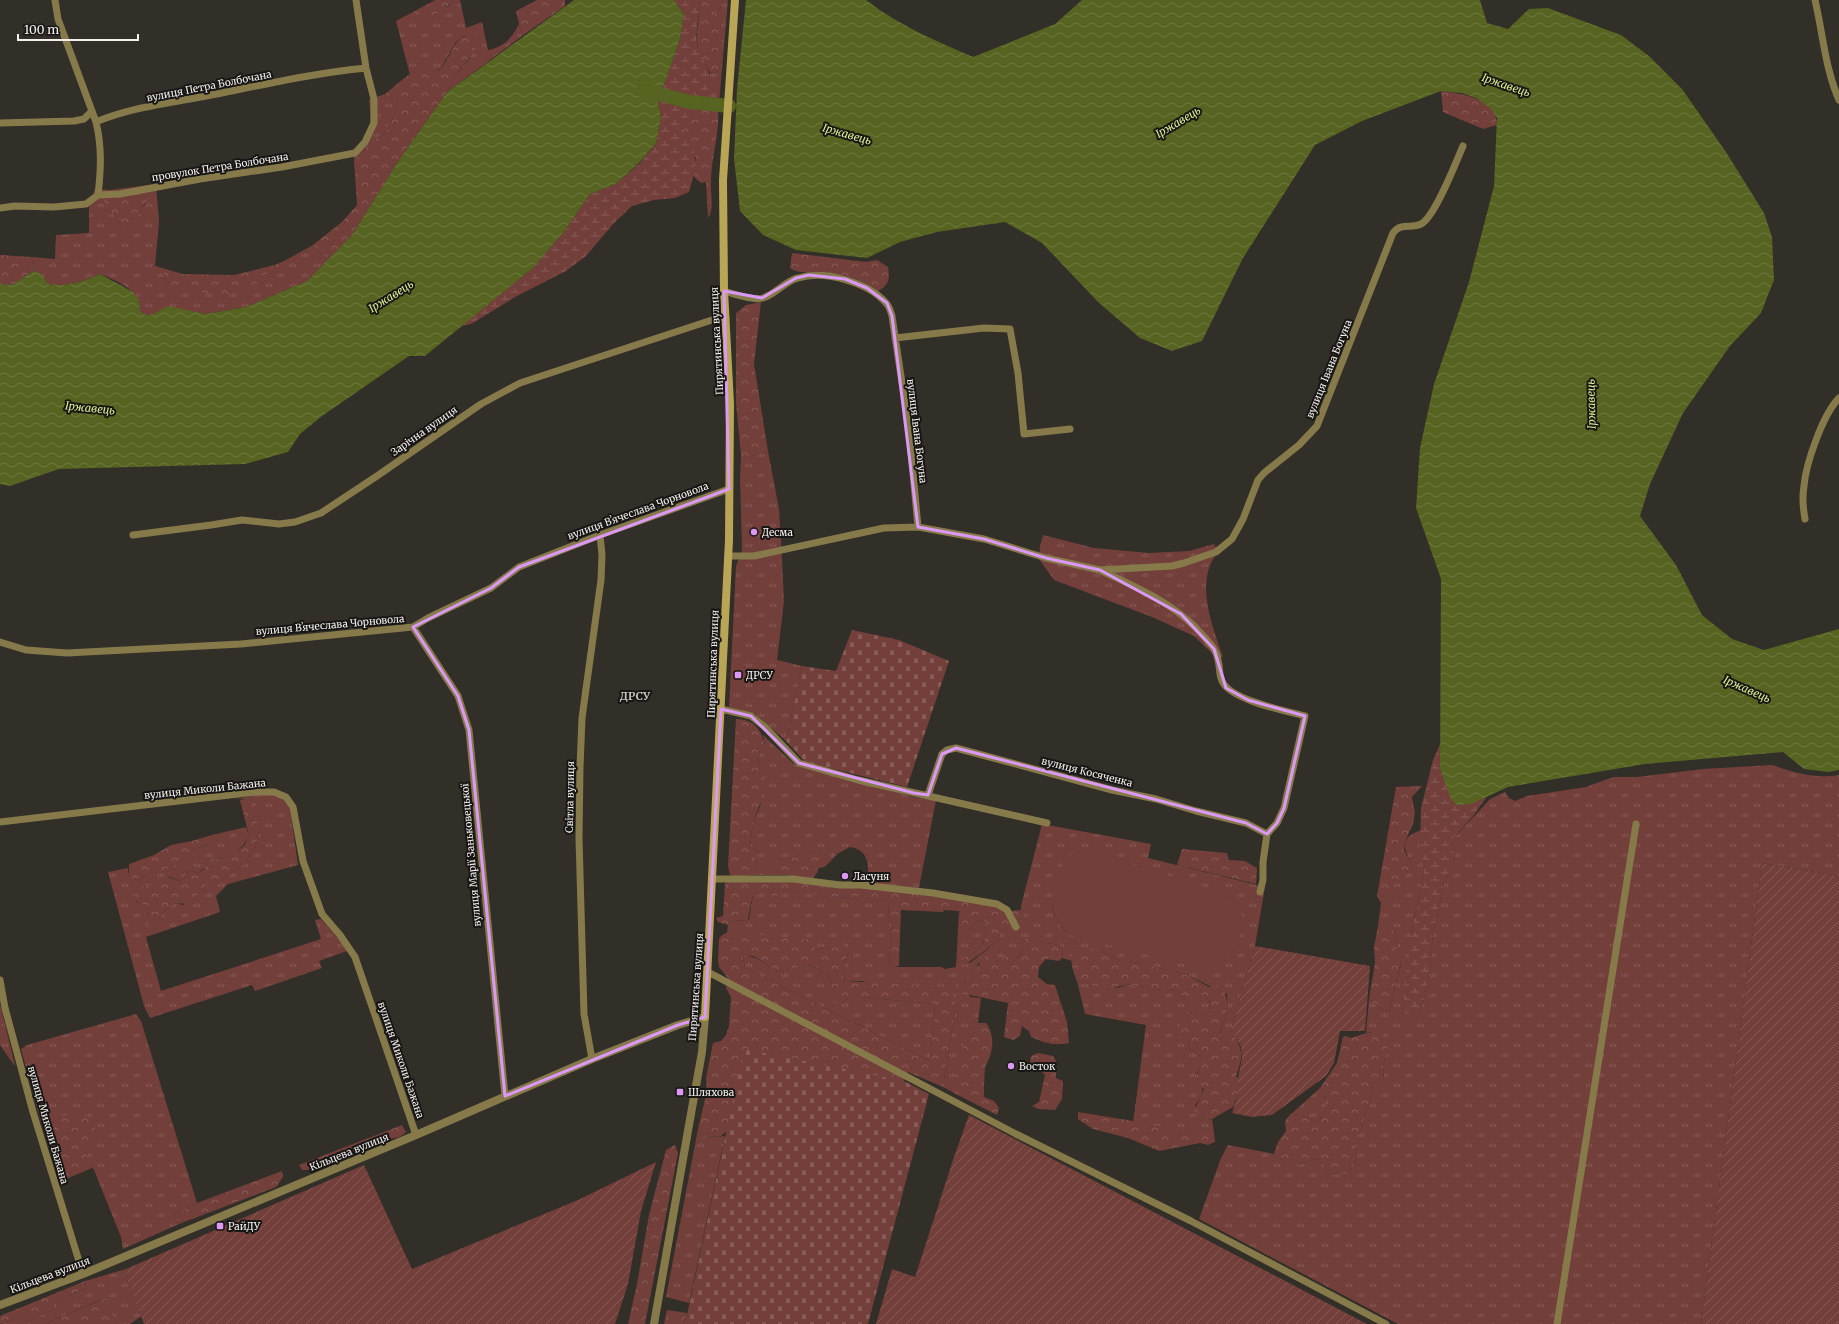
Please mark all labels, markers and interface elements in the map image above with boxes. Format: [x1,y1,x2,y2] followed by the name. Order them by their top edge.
[18,16,138,42] scale bar
[24,22,59,37] text: 100 m
[145,67,273,105] street label: вулиця Петра Болбочана
[1480,70,1532,100] water label: Іржавець
[1153,103,1203,141] water label: Іржавець
[821,120,873,148] water label: Іржавець
[151,150,290,184] street label: провулок Петра Болбочана
[366,277,416,315] water label: Іржавець
[708,287,726,395] street label: Пирятинська вулиця
[1303,317,1355,420] street label: вулиця Івана Богуна
[904,378,930,485] street label: вулиця Івана Богуна
[1584,379,1598,429] water label: Іржавець
[64,398,116,418] water label: Іржавець
[388,403,460,459] street label: Зарічна вулиця
[566,479,711,543] street label: вулиця Вʼячеслава Чорновола
[762,526,793,539] place label: Десма
[749,527,759,537] marker: Десма
[705,610,721,718] street label: Пирятинська вулиця
[255,612,406,638] street label: вулиця Вʼячеслава Чорновола
[746,669,773,682] place label: ДРСУ
[733,670,743,680] marker: ДРСУ
[1721,672,1773,706] water label: Іржавець
[620,689,651,703] district label: ДРСУ
[1040,754,1134,790] street label: вулиця Косяченка
[563,761,577,833] street label: Світла вулиця
[143,776,267,802] street label: вулиця Миколи Бажана
[458,782,484,927] street label: вулиця Марії Заньковецької
[853,870,889,883] place label: Ласуня
[840,871,850,881] marker: Ласуня
[686,933,706,1041] street label: Пирятинська вулиця
[375,1000,427,1121] street label: вулиця Миколи Бажана
[1019,1060,1056,1073] place label: Восток
[1006,1061,1016,1071] marker: Восток
[25,1064,71,1186] street label: вулиця Миколи Бажана
[688,1086,735,1099] place label: Шляхова
[675,1087,685,1097] marker: Шляхова
[307,1130,391,1174] street label: Кільцева вулиця
[228,1220,261,1233] place label: РайДУ
[215,1221,225,1231] marker: РайДУ
[8,1254,92,1296] street label: Кільцева вулиця

